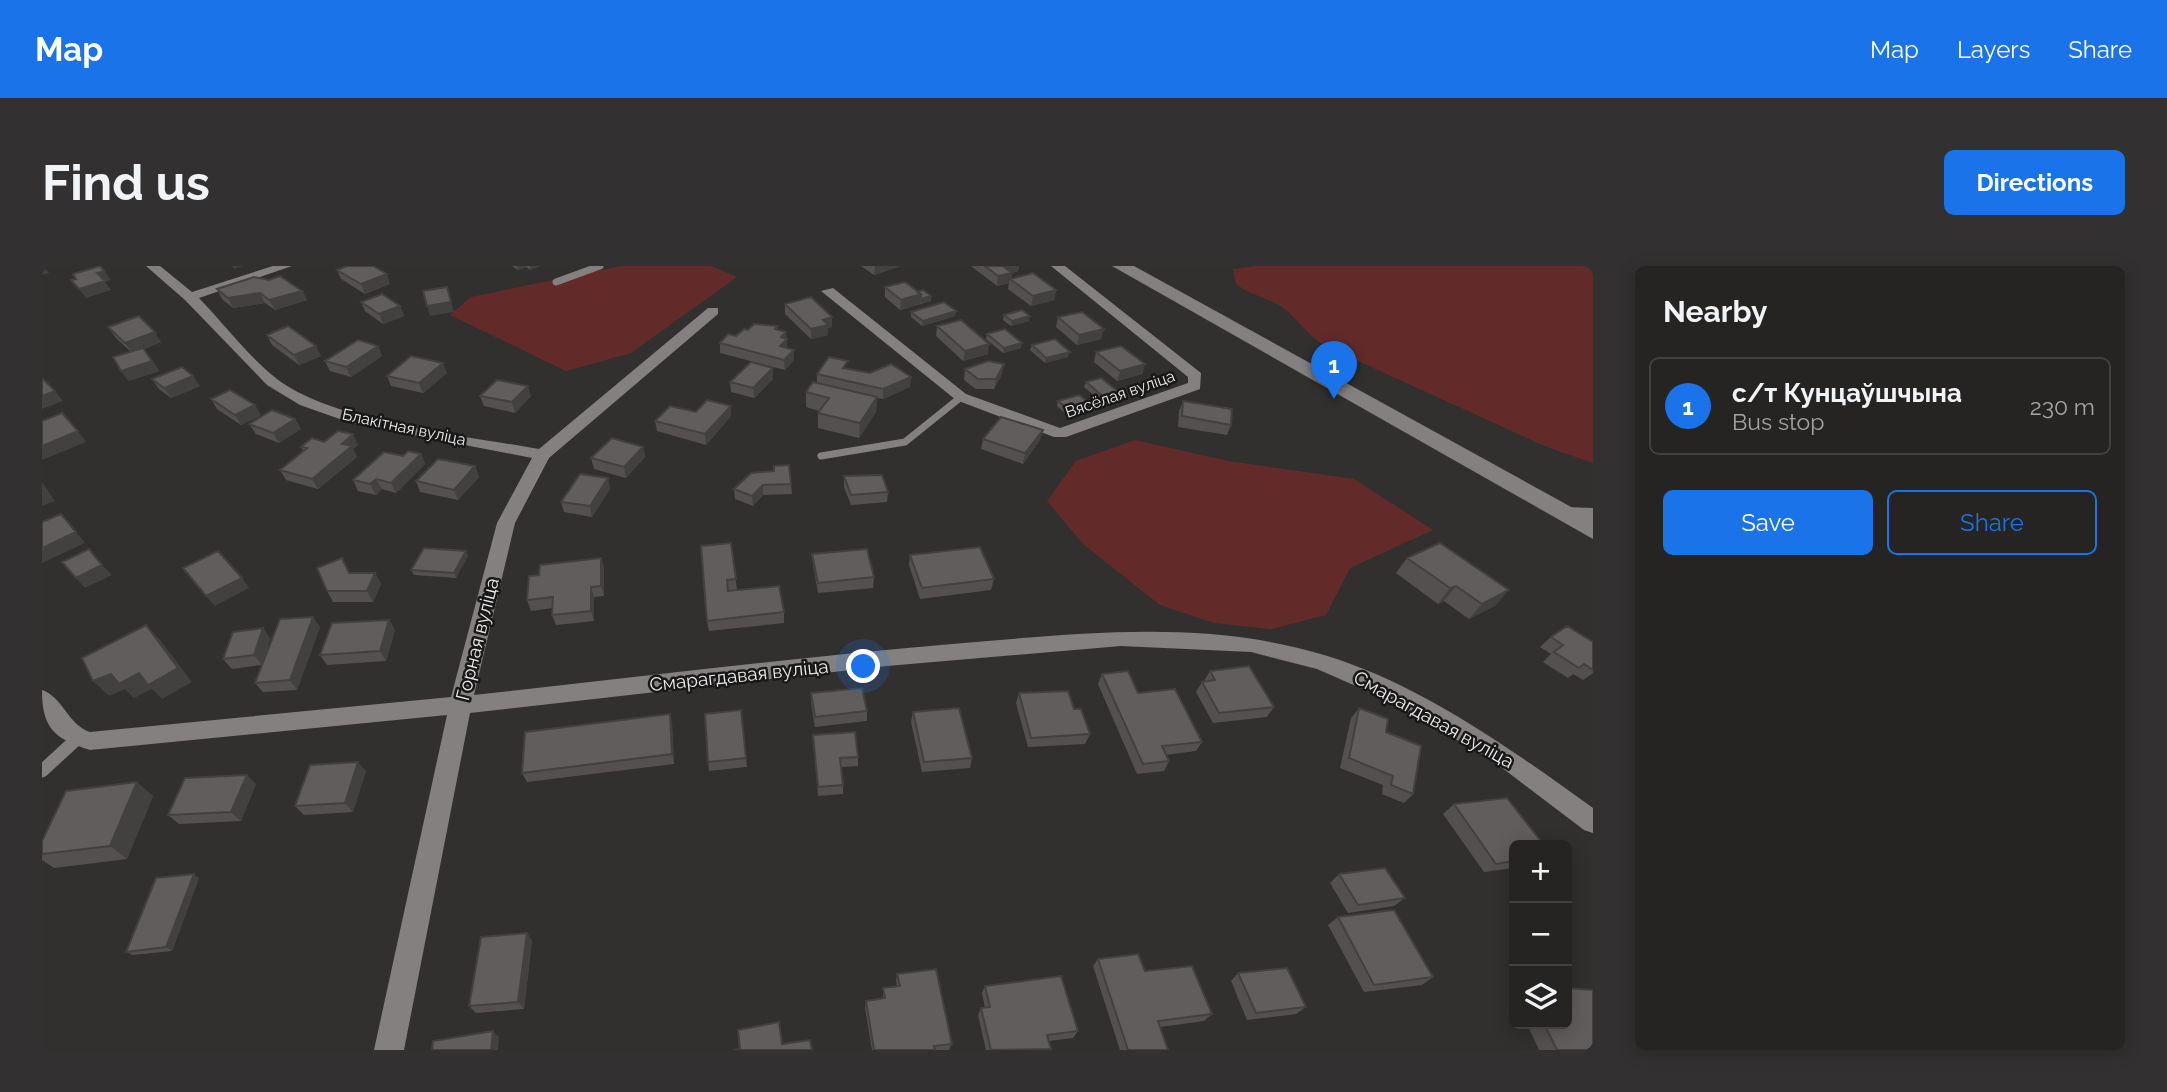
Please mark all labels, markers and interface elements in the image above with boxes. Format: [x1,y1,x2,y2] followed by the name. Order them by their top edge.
[35,30,103,69] text: Map
[1870,35,1919,64] text: Map
[1957,35,2030,64] text: Layers
[2068,35,2132,64] text: Share
[1944,150,2125,215] button: Directions
[42,154,210,211] text: Find us
[1663,294,1767,329] text: Nearby
[1311,341,1357,399] pin: 1
[1063,366,1177,422] street label: Вясёлая вуліца
[1732,378,1962,408] text: с/т Кунцаўшчына
[1682,393,1694,420] text: 1
[2030,393,2095,420] text: 230 m
[340,405,468,449] street label: Блакітная вуліца
[1732,408,1824,435] text: Bus stop
[1663,490,1873,555] button: Save
[1887,490,2097,555] button: Share
[451,575,503,703] street label: Горная вуліца
[846,649,880,683] your location
[648,655,830,695] street label: Смарагдавая вуліца
[1350,666,1518,772] street label: Смарагдавая вуліца
[1509,840,1572,1029] map controls
[1509,840,1572,903] button: +
[1509,903,1572,966] button: −
[1509,966,1572,1029] button: layers

